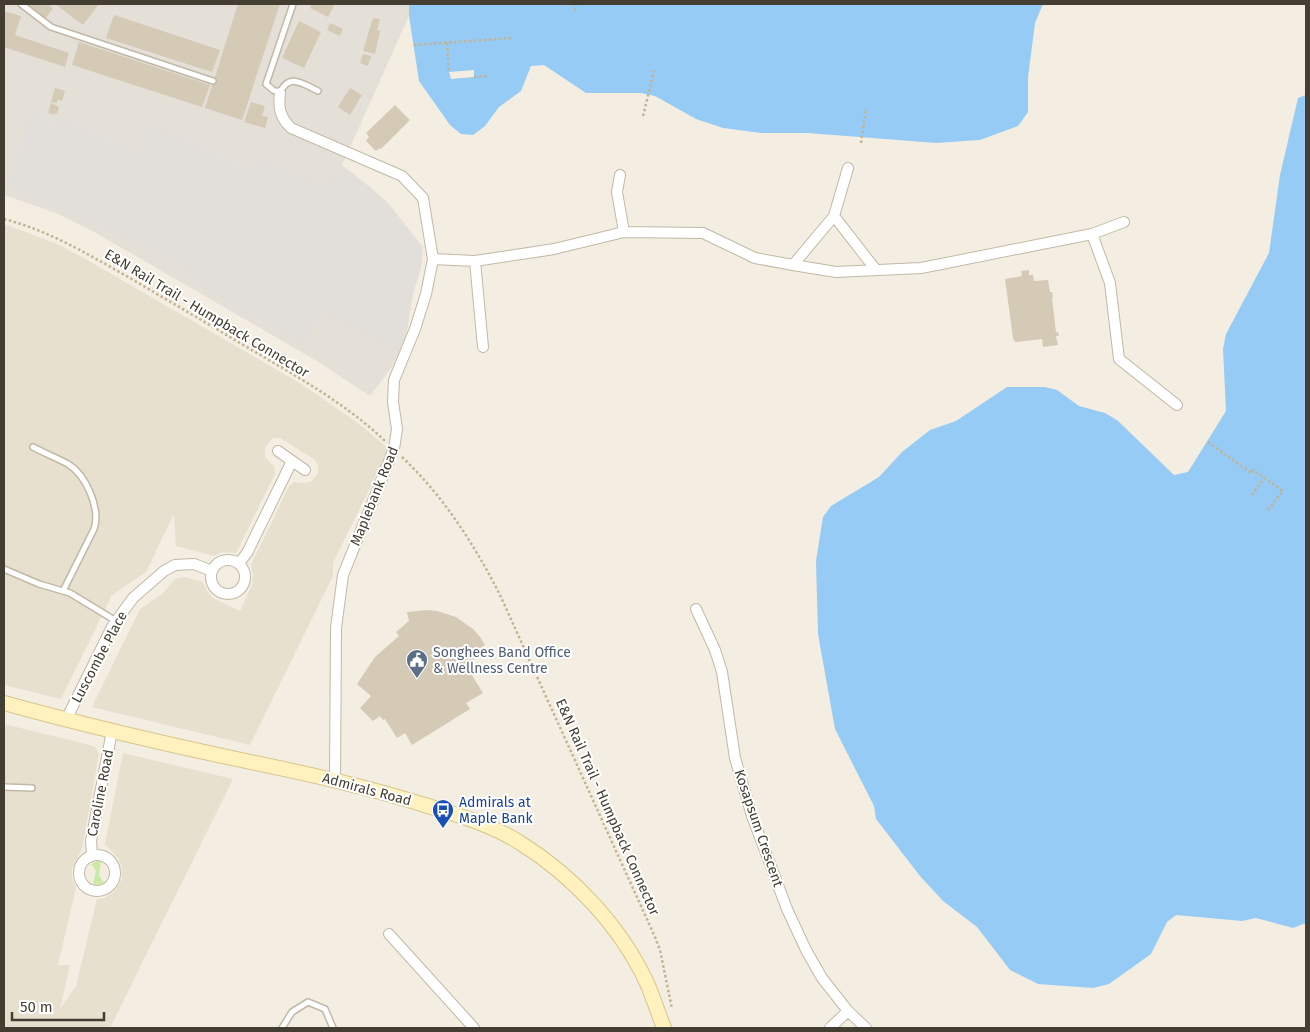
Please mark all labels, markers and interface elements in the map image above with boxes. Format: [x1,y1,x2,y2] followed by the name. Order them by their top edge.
[101,246,313,382] street label: E&N Rail Trail - Humpback Connector
[347,444,402,548] street label: Maplebank Road
[68,608,131,706] street label: Luscombe Place
[433,644,571,677] place label: Songhees Band Office & Wellness Centre
[405,648,429,679] public building icon: Songhees Band Office & Wellness Centre
[552,696,663,919] street label: E&N Rail Trail - Humpback Connector
[84,748,117,838] street label: Caroline Road
[730,767,787,890] street label: Kosapsum Crescent
[321,769,413,810] street label: Admirals Road
[459,794,534,827] place label: Admirals at Maple Bank
[431,798,455,829] bus stop icon: Admirals at Maple Bank
[12,990,105,1022] scale bar
[20,998,53,1016] text: 50 m

